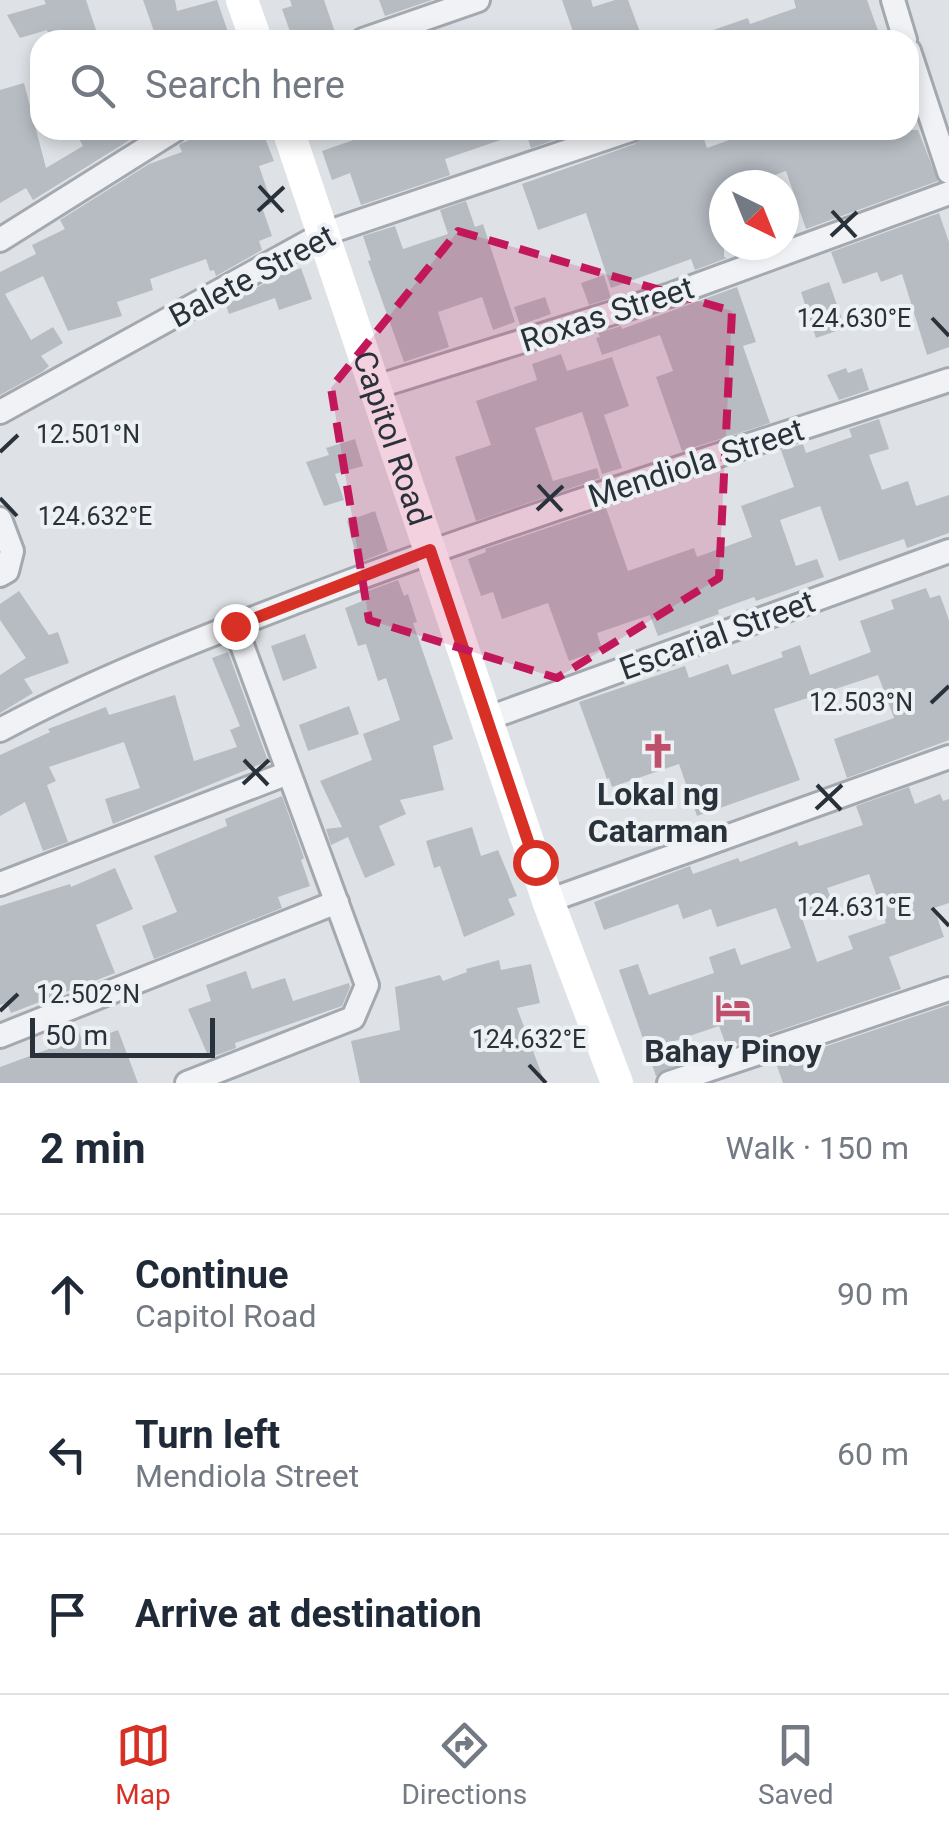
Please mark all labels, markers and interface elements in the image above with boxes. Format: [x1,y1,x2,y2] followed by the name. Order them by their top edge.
[30,30,919,140] search box
[65,58,120,113] icon: search
[145,63,345,107] text: Search here
[709,170,799,260] north arrow
[163,217,341,335] street label: Balete Street
[516,268,698,360] street label: Roxas Street
[797,304,911,333] text: 124.630°E
[345,346,439,530] street label: Capitol Road
[584,410,808,516] street label: Mendiola Street
[36,420,140,449] text: 12.501°N
[38,502,152,531] text: 124.632°E
[614,582,820,688] street label: Escarial Street
[213,604,259,650] route end
[809,688,913,717] text: 12.503°N
[639,732,677,770] church icon: Lokal ng Catarman
[588,775,728,850] place label: Lokal ng Catarman
[513,840,559,886] route start
[797,893,911,922] text: 124.631°E
[36,980,140,1009] text: 12.502°N
[714,989,752,1027] hotel icon: Bahay Pinoy
[30,1013,215,1058] scale bar
[45,1019,108,1052] text: 50 m
[472,1025,586,1054] text: 124.632°E
[644,1032,823,1070] place label: Bahay Pinoy
[40,1124,146,1173] text: 2 min
[726,1129,909,1167] text: Walk · 150 m
[135,1253,289,1297] text: Continue
[40,1267,95,1322] icon: ahead
[837,1275,909,1313] text: 90 m
[135,1297,317,1335] text: Capitol Road
[135,1413,280,1457] text: Turn left
[40,1427,95,1482] icon: left
[837,1435,909,1473] text: 60 m
[135,1457,359,1495] text: Mendiola Street
[40,1587,95,1642] icon: arrive
[135,1592,482,1636] text: Arrive at destination
[115,1718,171,1811] tab: Map
[401,1718,527,1811] tab: Directions
[758,1718,834,1811] tab: Saved

